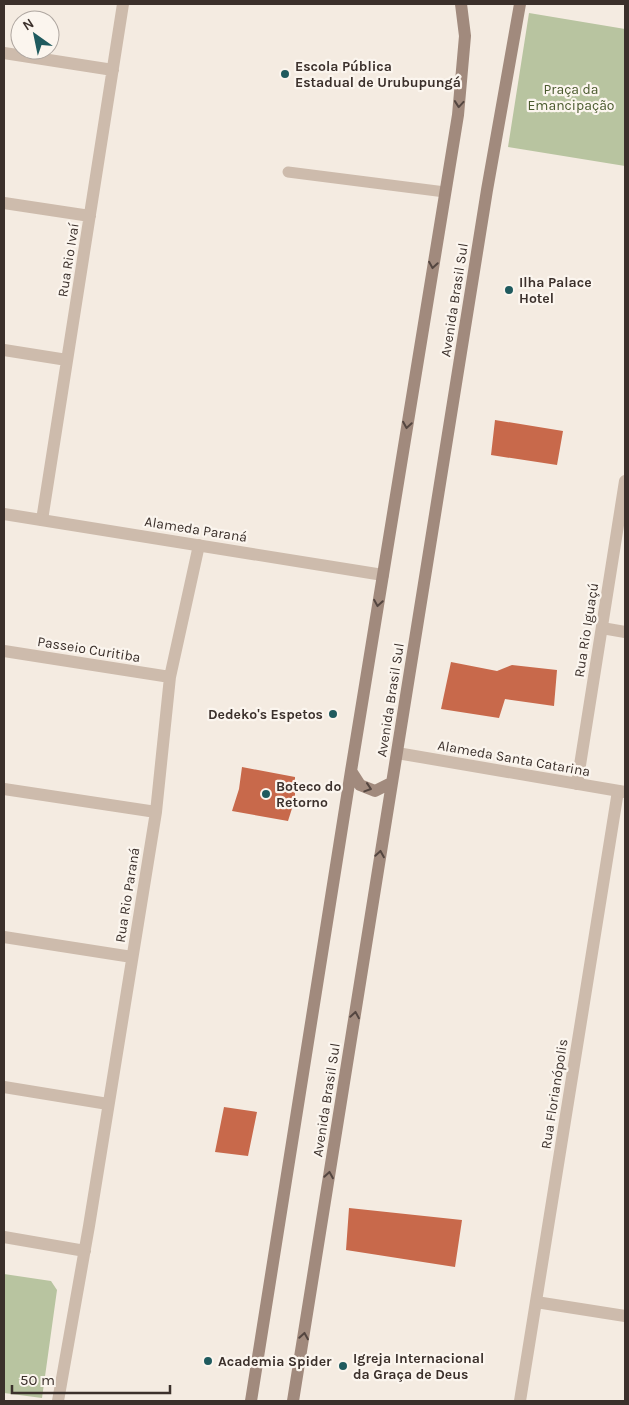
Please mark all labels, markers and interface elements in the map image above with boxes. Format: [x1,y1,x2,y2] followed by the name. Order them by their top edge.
[10,10,60,60] north arrow
[19,15,37,34] text: N
[295,58,461,91] place label: Escola Pública Estadual de Urubupungá
[279,68,291,80] marker: Escola Pública Estadual de Urubupungá
[528,81,615,114] park label: Praça da Emancipação
[454,101,465,109] one-way arrow
[54,221,83,298] street label: Rua Rio Ivaí
[437,242,472,358] street label: Avenida Brasil Sul
[429,260,439,269] one-way arrow
[519,274,592,307] place label: Ilha Palace Hotel
[503,284,515,296] marker: Ilha Palace Hotel
[402,422,413,430] one-way arrow
[143,513,248,546] street label: Alameda Paraná
[571,582,602,679] street label: Rua Rio Iguaçú
[374,599,384,607] one-way arrow
[36,633,142,666] street label: Passeio Curitiba
[373,642,408,758] street label: Avenida Brasil Sul
[208,706,323,723] place label: Dedeko's Espetos
[327,708,339,720] marker: Dedeko's Espetos
[436,737,592,780] street label: Alameda Santa Catarina
[276,778,341,811] place label: Boteco do Retorno
[363,782,372,792] one-way arrow
[260,788,272,800] marker: Boteco do Retorno
[112,846,143,944] street label: Rua Rio Paraná
[374,850,385,858] one-way arrow
[349,1010,359,1019] one-way arrow
[537,1038,572,1150] street label: Rua Florianópolis
[309,1042,344,1158] street label: Avenida Brasil Sul
[324,1171,334,1180] one-way arrow
[298,1331,308,1340] one-way arrow
[353,1350,484,1383] place label: Igreja Internacional da Graça de Deus
[218,1353,332,1370] place label: Academia Spider
[202,1355,214,1367] marker: Academia Spider
[337,1360,349,1372] marker: Igreja Internacional da Graça de Deus
[12,1362,170,1394] scale bar
[20,1371,55,1389] text: 50 m

